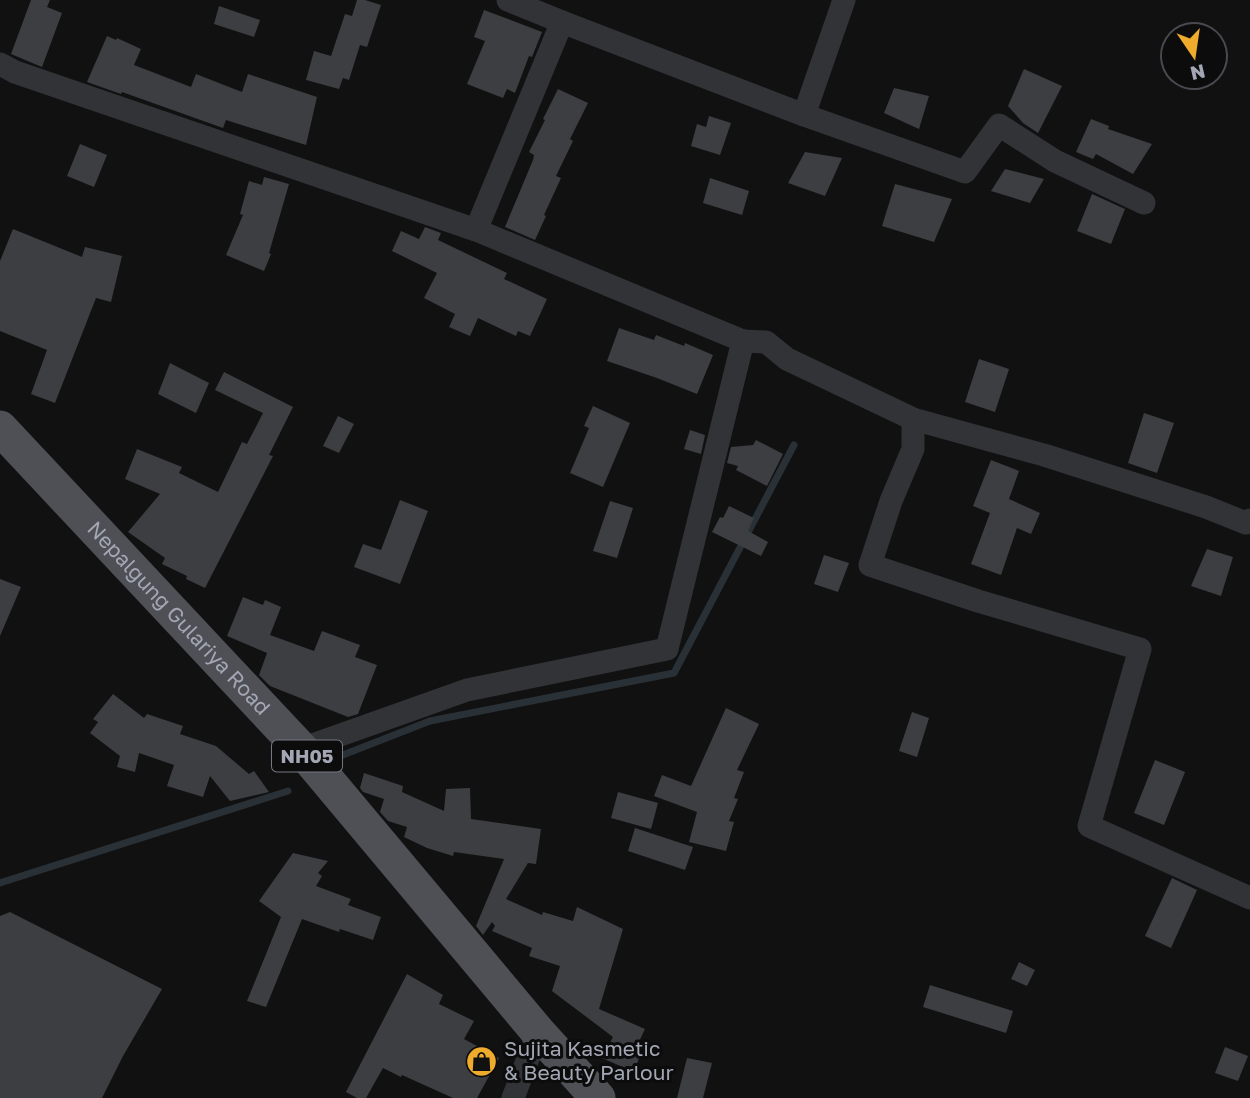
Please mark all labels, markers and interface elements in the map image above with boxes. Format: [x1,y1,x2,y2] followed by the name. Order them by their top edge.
[1159,21,1229,91] north arrow
[1188,60,1208,86] text: N
[82,515,276,720] street label: Nepalgung Gulariya Road
[272,740,342,772] road number: NH05
[504,1035,674,1085] place label: Sujita Kasmetic & Beauty Parlour
[464,1044,498,1078] shop icon: Sujita Kasmetic & Beauty Parlour

